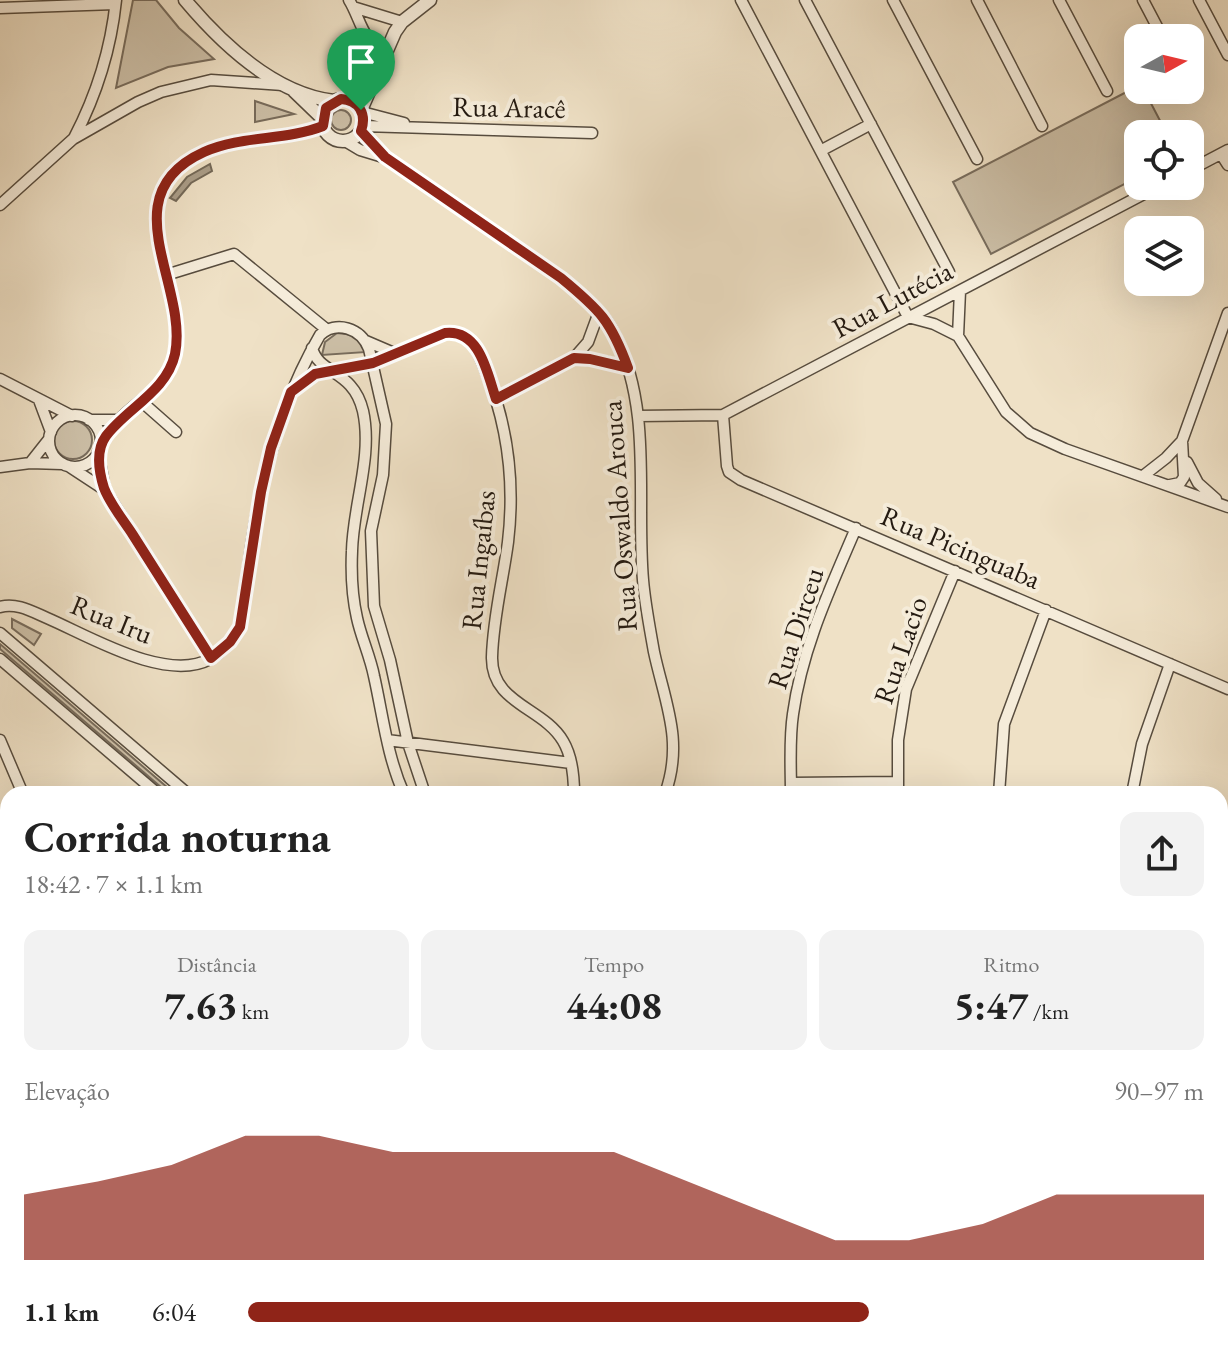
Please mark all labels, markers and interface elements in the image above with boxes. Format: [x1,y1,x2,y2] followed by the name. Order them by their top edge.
[1124,24,1204,104] north arrow
[1124,24,1204,296] map controls
[327,28,395,110] pin
[339,40,383,84] icon: arrive
[452,88,566,126] street label: Rua Aracê
[1124,120,1204,200] button: locate
[1124,216,1204,296] button: layers
[826,252,959,346] street label: Rua Lutécia
[593,398,645,633] street label: Rua Oswaldo Arouca
[453,488,503,632] street label: Rua Ingaíbas
[876,497,1047,597] street label: Rua Picinguaba
[759,563,832,693] street label: Rua Dirceu
[66,586,158,652] street label: Rua Iru
[865,592,935,708] street label: Rua Lacio
[24,808,331,865] text: Corrida noturna
[1120,812,1204,896] button: share
[24,867,203,901] text: 18:42 · 7 × 1.1 km
[177,950,256,979] text: Distância
[584,950,644,979] text: Tempo
[983,950,1039,979] text: Ritmo
[164,979,237,1031] text: 7.63
[566,979,662,1031] text: 44:08
[954,979,1028,1031] text: 5:47
[237,997,269,1026] text: km
[1028,997,1069,1026] text: /km
[24,1074,110,1108] text: Elevação
[1114,1074,1204,1108] text: 90–97 m
[24,1295,99,1329] text: 1.1 km
[152,1295,196,1329] text: 6:04

